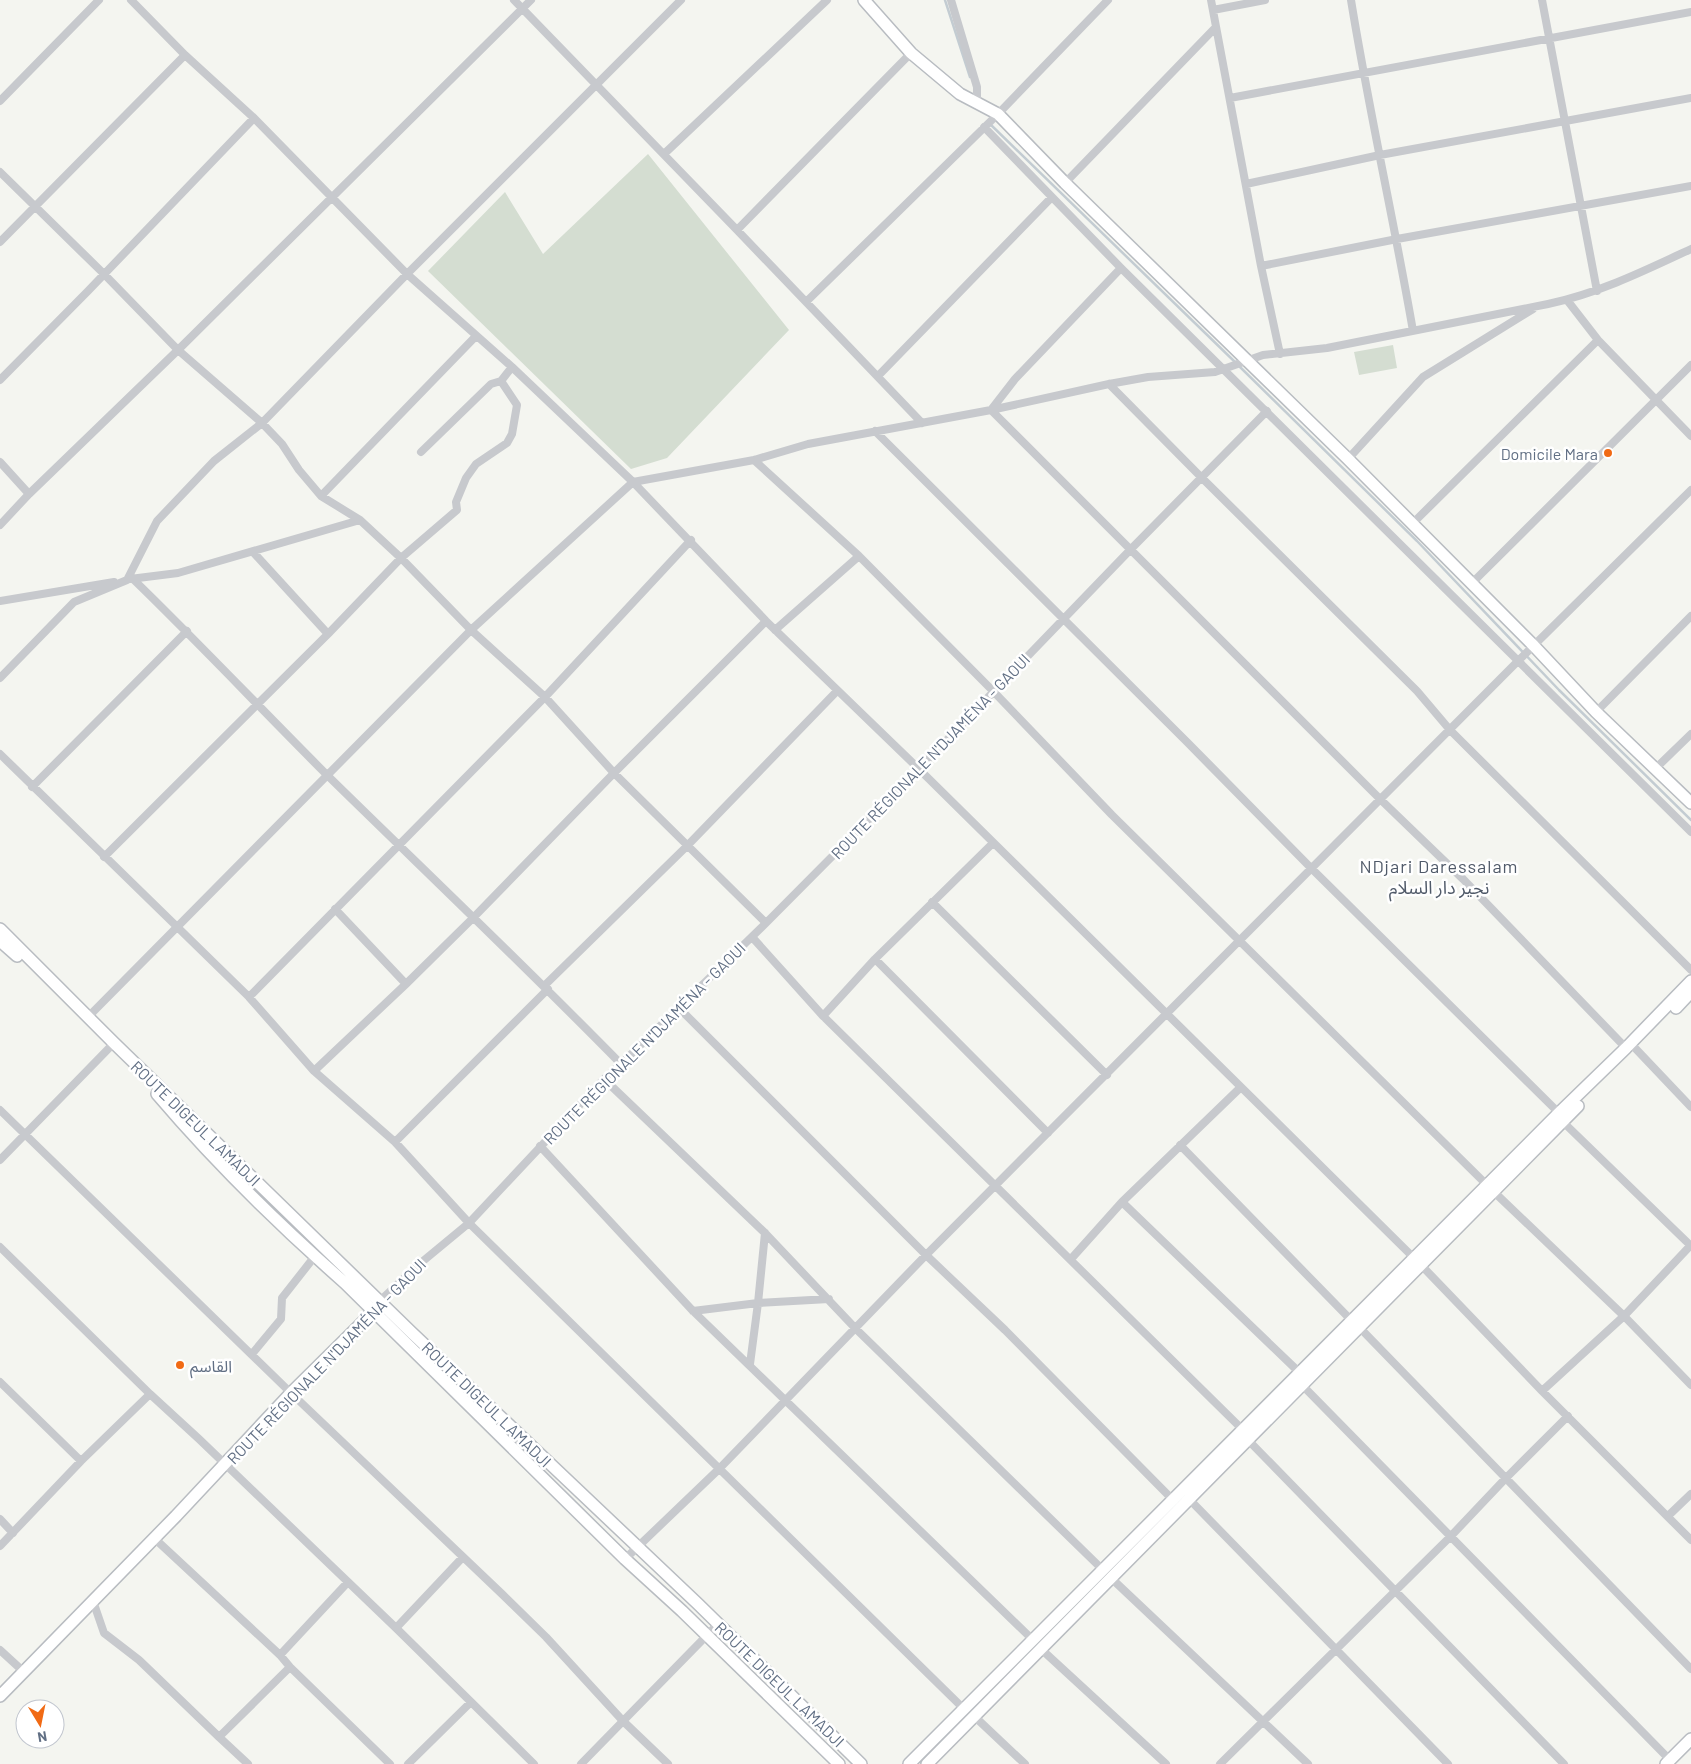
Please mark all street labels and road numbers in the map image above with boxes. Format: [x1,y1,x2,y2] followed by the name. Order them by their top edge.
[827,650,1033,862] street label: ROUTE RÉGIONALE N'DJAMÉNA - GAOUI
[539,938,749,1148] street label: ROUTE RÉGIONALE N'DJAMÉNA - GAOUI
[127,1056,265,1190] street label: ROUTE DIGEUL LAMADJI
[223,1255,429,1467] street label: ROUTE RÉGIONALE N'DJAMÉNA - GAOUI
[418,1337,556,1471] street label: ROUTE DIGEUL LAMADJI
[711,1617,849,1751] street label: ROUTE DIGEUL LAMADJI

